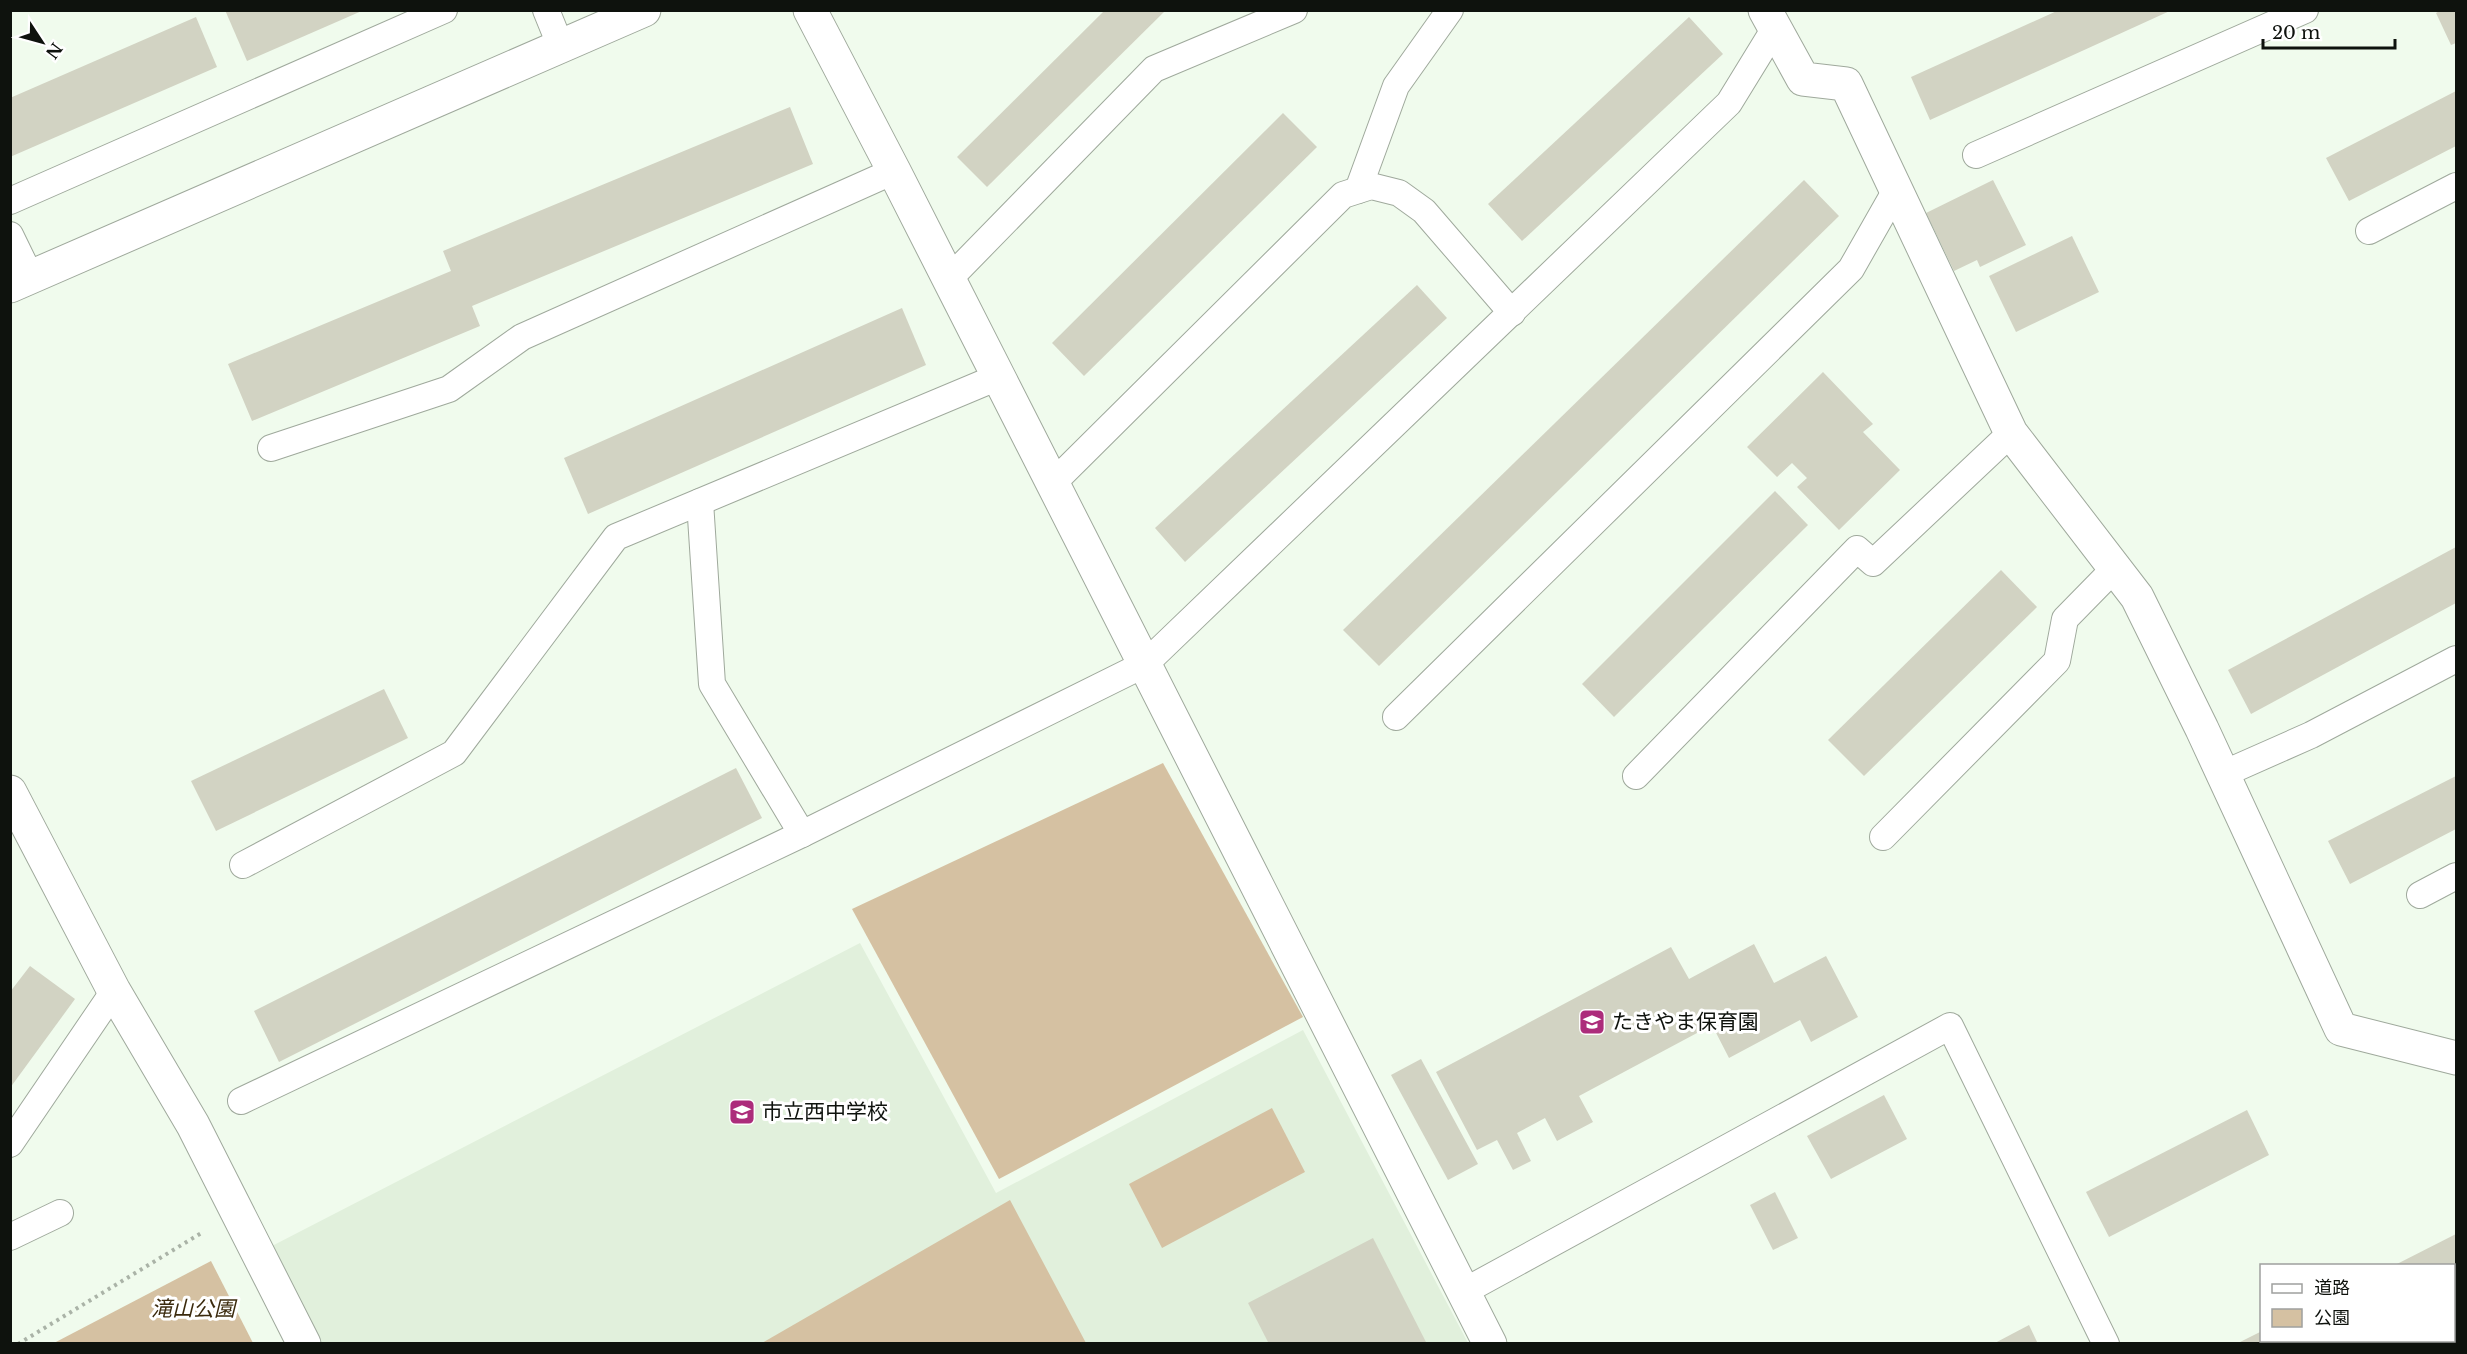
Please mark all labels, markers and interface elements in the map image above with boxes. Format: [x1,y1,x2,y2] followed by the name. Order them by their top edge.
[12,12,72,72] north arrow
[2263,12,2395,50] scale bar
[2272,22,2320,44] text: 20 m
[42,39,67,63] text: N
[1577,1007,1607,1037] school or university icon: たきやま保育園
[1612,1009,1759,1035] place label: たきやま保育園
[727,1097,757,1127] school or university icon: 市立西中学校
[762,1099,888,1125] place label: 市立西中学校
[2260,1264,2455,1342] legend
[2314,1277,2350,1299] text: 道路
[151,1296,238,1322] park label: 滝山公園
[2314,1307,2350,1329] text: 公園

